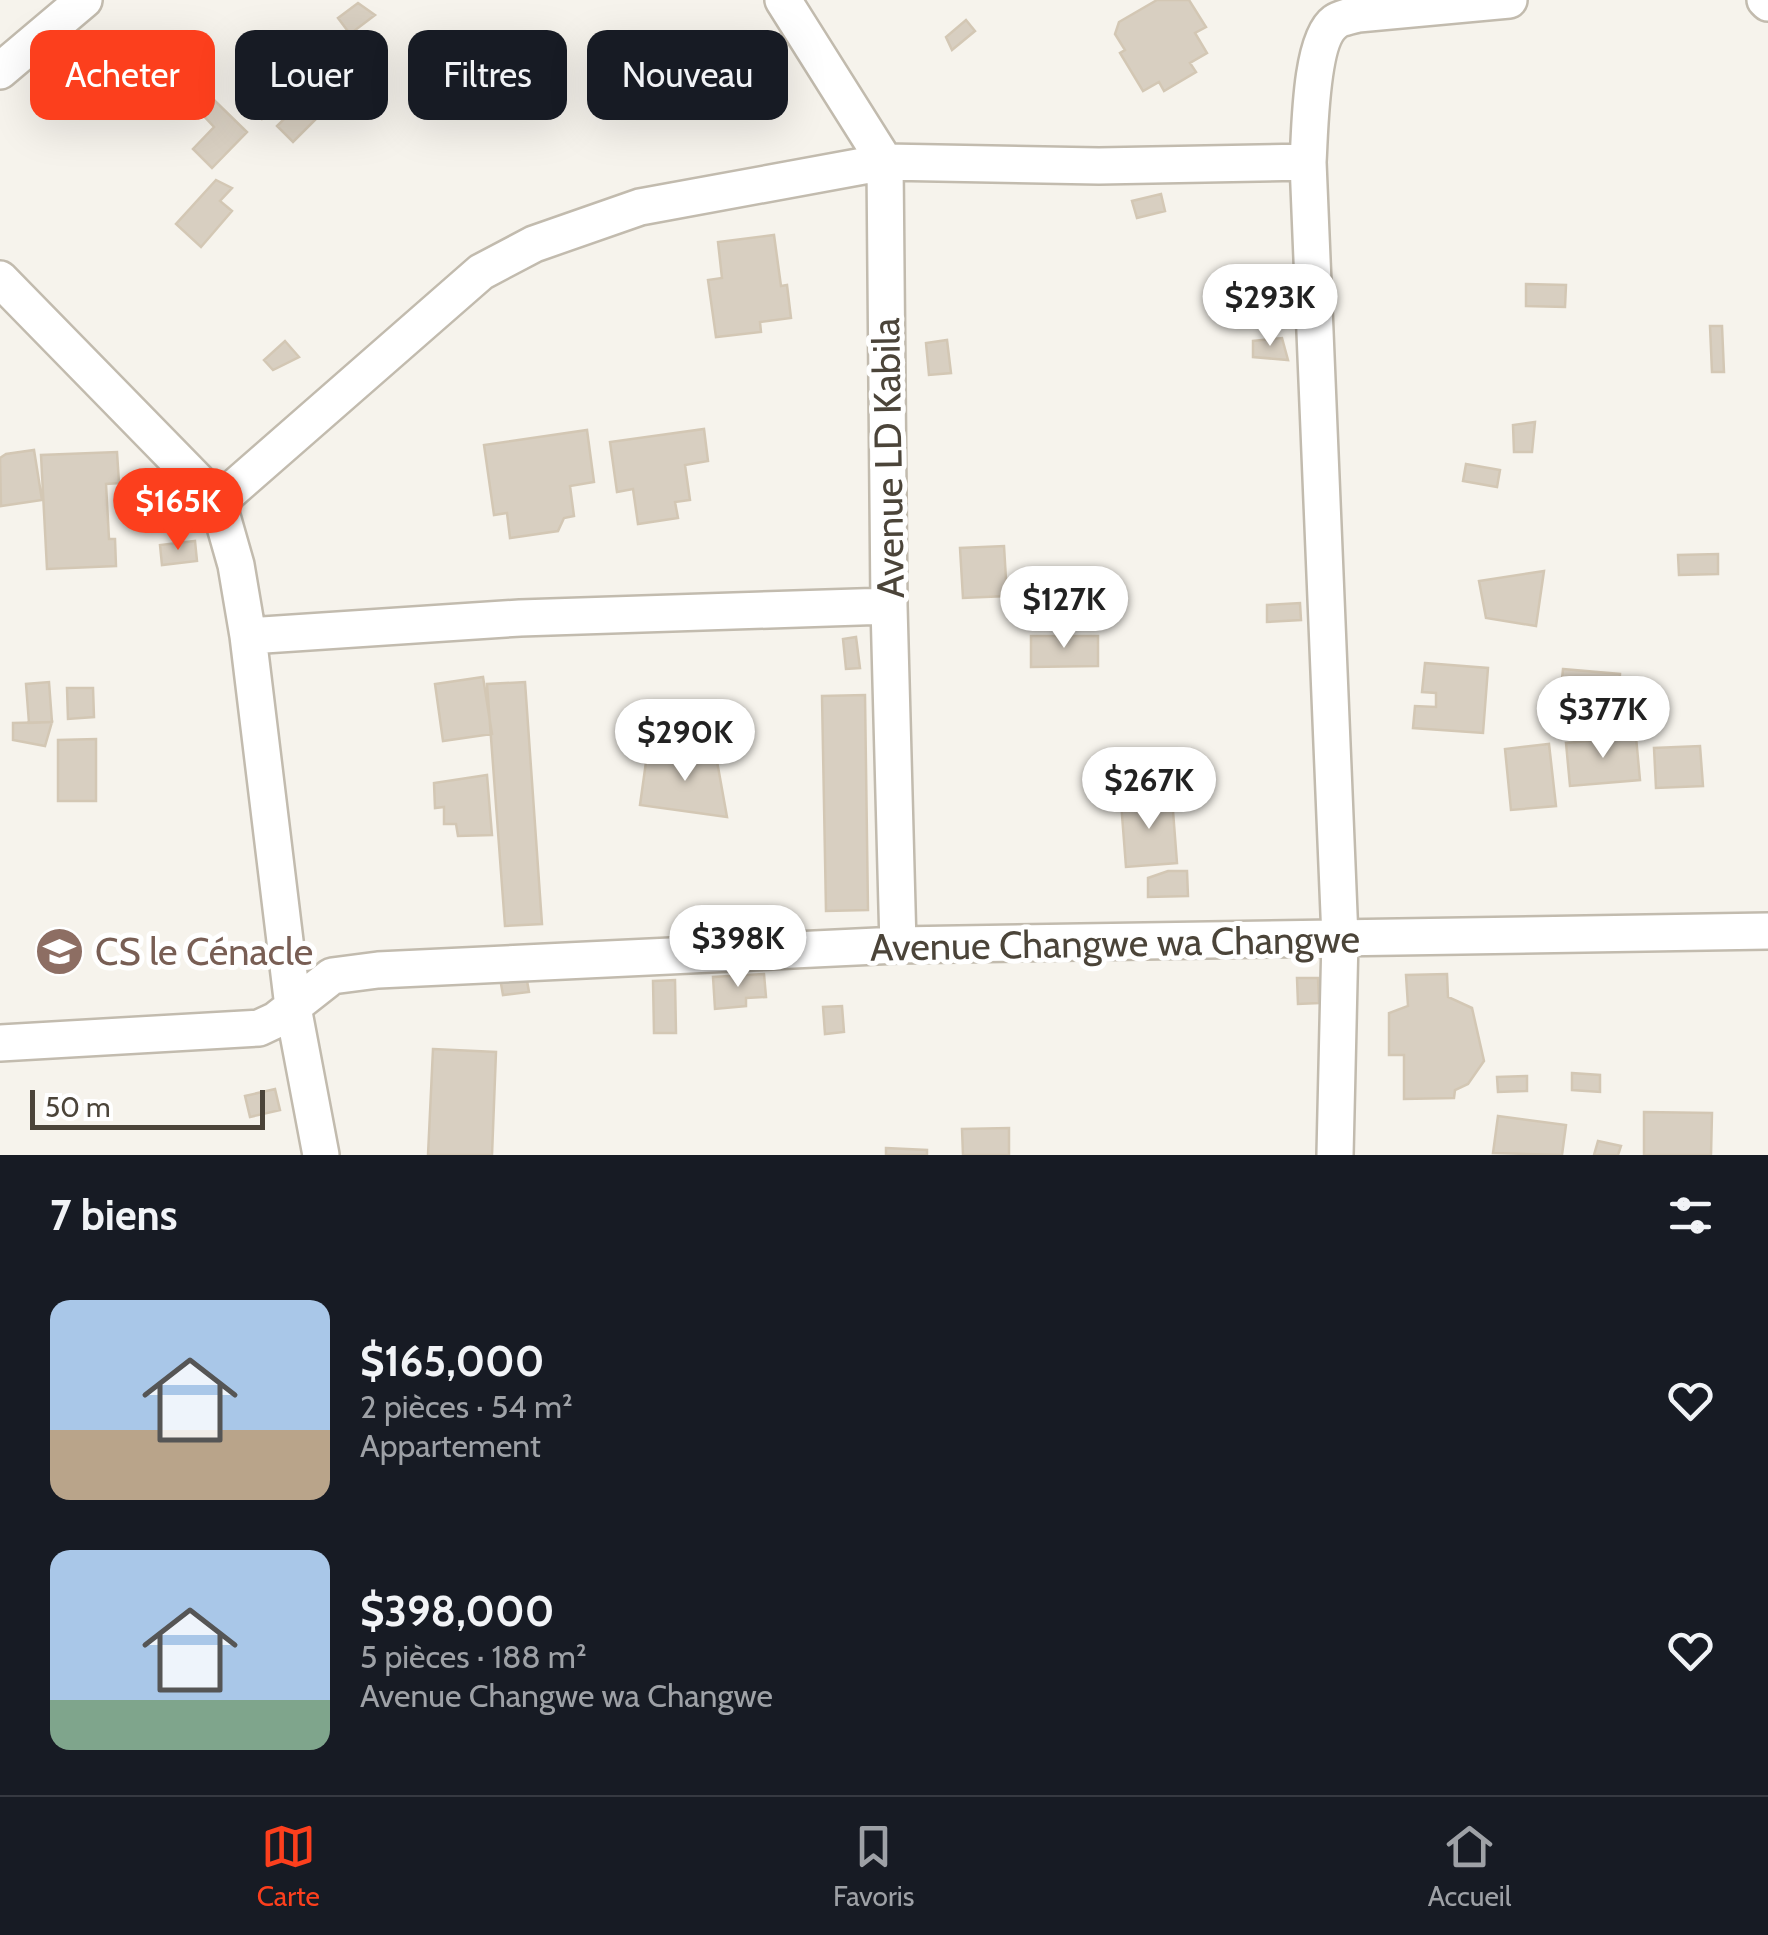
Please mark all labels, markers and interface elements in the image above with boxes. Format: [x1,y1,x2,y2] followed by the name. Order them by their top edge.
[30,30,215,120] chip: Acheter
[235,30,388,120] chip: Louer
[408,30,567,120] chip: Filtres
[587,30,788,120] chip: Nouveau
[1200,264,1340,349] pin: $293K
[1225,277,1315,316] text: $293K
[862,317,914,599] street label: Avenue LD Kabila
[108,468,248,553] pin: $165K
[135,481,221,520] text: $165K
[994,566,1134,651] pin: $127K
[1022,579,1106,618] text: $127K
[1533,676,1673,761] pin: $377K
[1559,689,1647,728] text: $377K
[615,699,755,784] pin: $290K
[637,712,733,751] text: $290K
[1079,747,1219,832] pin: $267K
[1104,760,1194,799] text: $267K
[668,905,808,990] pin: $398K
[870,915,1360,971] street label: Avenue Changwe wa Changwe
[691,918,785,957] text: $398K
[34,925,86,977] school or university icon: CS le Cénacle
[95,928,313,975] place label: CS le Cénacle
[30,1085,265,1130] scale bar
[45,1090,111,1124] text: 50 m
[1663,1188,1718,1243] icon: filters
[50,1189,178,1241] text: 7 biens
[360,1335,544,1387] text: $165,000
[130,1340,250,1460] icon: home
[1663,1373,1718,1428] icon: heart
[360,1387,573,1426] text: 2 pièces · 54 m²
[360,1426,541,1465] text: Appartement
[360,1585,554,1637] text: $398,000
[130,1590,250,1710] icon: home
[1663,1623,1718,1678] icon: heart
[360,1637,587,1676] text: 5 pièces · 188 m²
[360,1676,773,1715] text: Avenue Changwe wa Changwe
[257,1819,320,1913] tab: Carte
[833,1819,914,1913] tab: Favoris
[1428,1819,1511,1913] tab: Accueil

